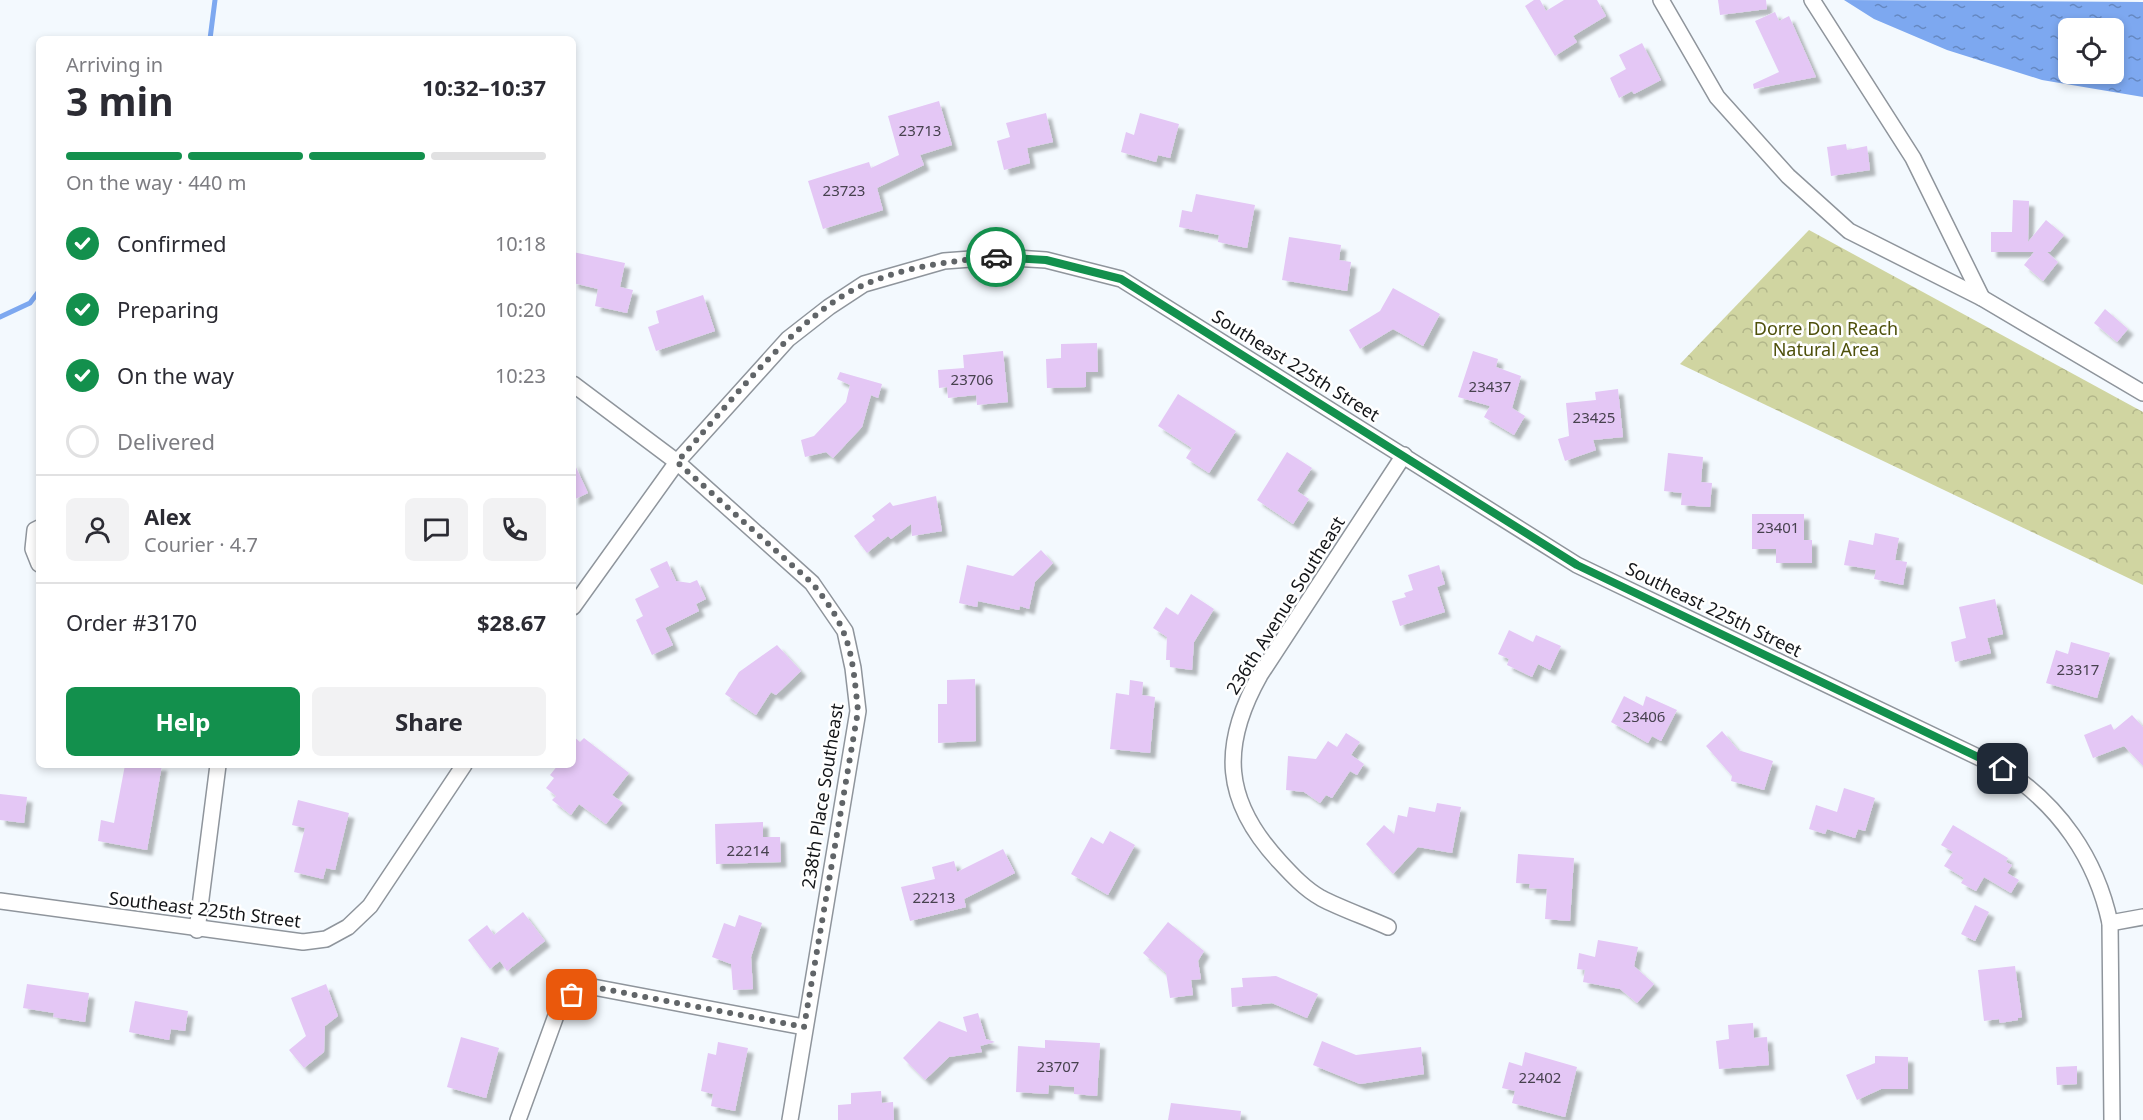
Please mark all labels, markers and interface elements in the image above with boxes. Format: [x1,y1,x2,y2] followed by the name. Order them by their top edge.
[2058,18,2124,84] map controls
[2058,18,2124,84] button: locate
[66,51,163,78] text: Arriving in
[422,72,546,102] text: 10:32–10:37
[66,74,173,127] text: 3 min
[899,120,941,140] house number: 23713
[66,169,246,196] text: On the way · 440 m
[823,180,865,200] house number: 23723
[66,227,99,260] icon: check
[966,227,1026,287] courier
[117,228,227,258] text: Confirmed
[495,230,546,257] text: 10:18
[980,241,1013,274] icon: car
[66,293,99,326] icon: check
[117,294,219,324] text: Preparing
[495,296,546,323] text: 10:20
[1208,304,1385,427] street label: Southeast 225th Street
[1754,316,1898,361] park label: Dorre Don Reach Natural Area
[66,359,99,392] icon: check
[117,360,234,390] text: On the way
[495,362,546,389] text: 10:23
[951,369,993,389] house number: 23706
[1469,376,1511,396] house number: 23437
[1573,407,1615,427] house number: 23425
[117,426,215,456] text: Delivered
[66,498,129,561] button: person
[405,498,468,561] button: chat
[483,498,546,561] button: phone
[144,501,191,531] text: Alex
[1220,511,1350,699] street label: 236th Avenue Southeast
[1757,517,1799,537] house number: 23401
[144,531,258,558] text: Courier · 4.7
[1622,556,1806,662] street label: Southeast 225th Street
[66,607,197,637] text: Order #3170
[477,607,546,637] text: $28.67
[2057,659,2099,679] house number: 23317
[66,687,300,756] button: Help
[312,687,546,756] button: Share
[796,701,849,890] street label: 238th Place Southeast
[1623,706,1665,726] house number: 23406
[1977,743,2028,794] pin
[1986,752,2019,785] icon: home
[727,840,770,860] house number: 22214
[108,885,303,933] street label: Southeast 225th Street
[913,887,955,907] house number: 22213
[546,969,597,1020] pin
[555,978,588,1011] icon: bag
[1037,1056,1079,1076] house number: 23707
[1519,1067,1561,1087] house number: 22402

